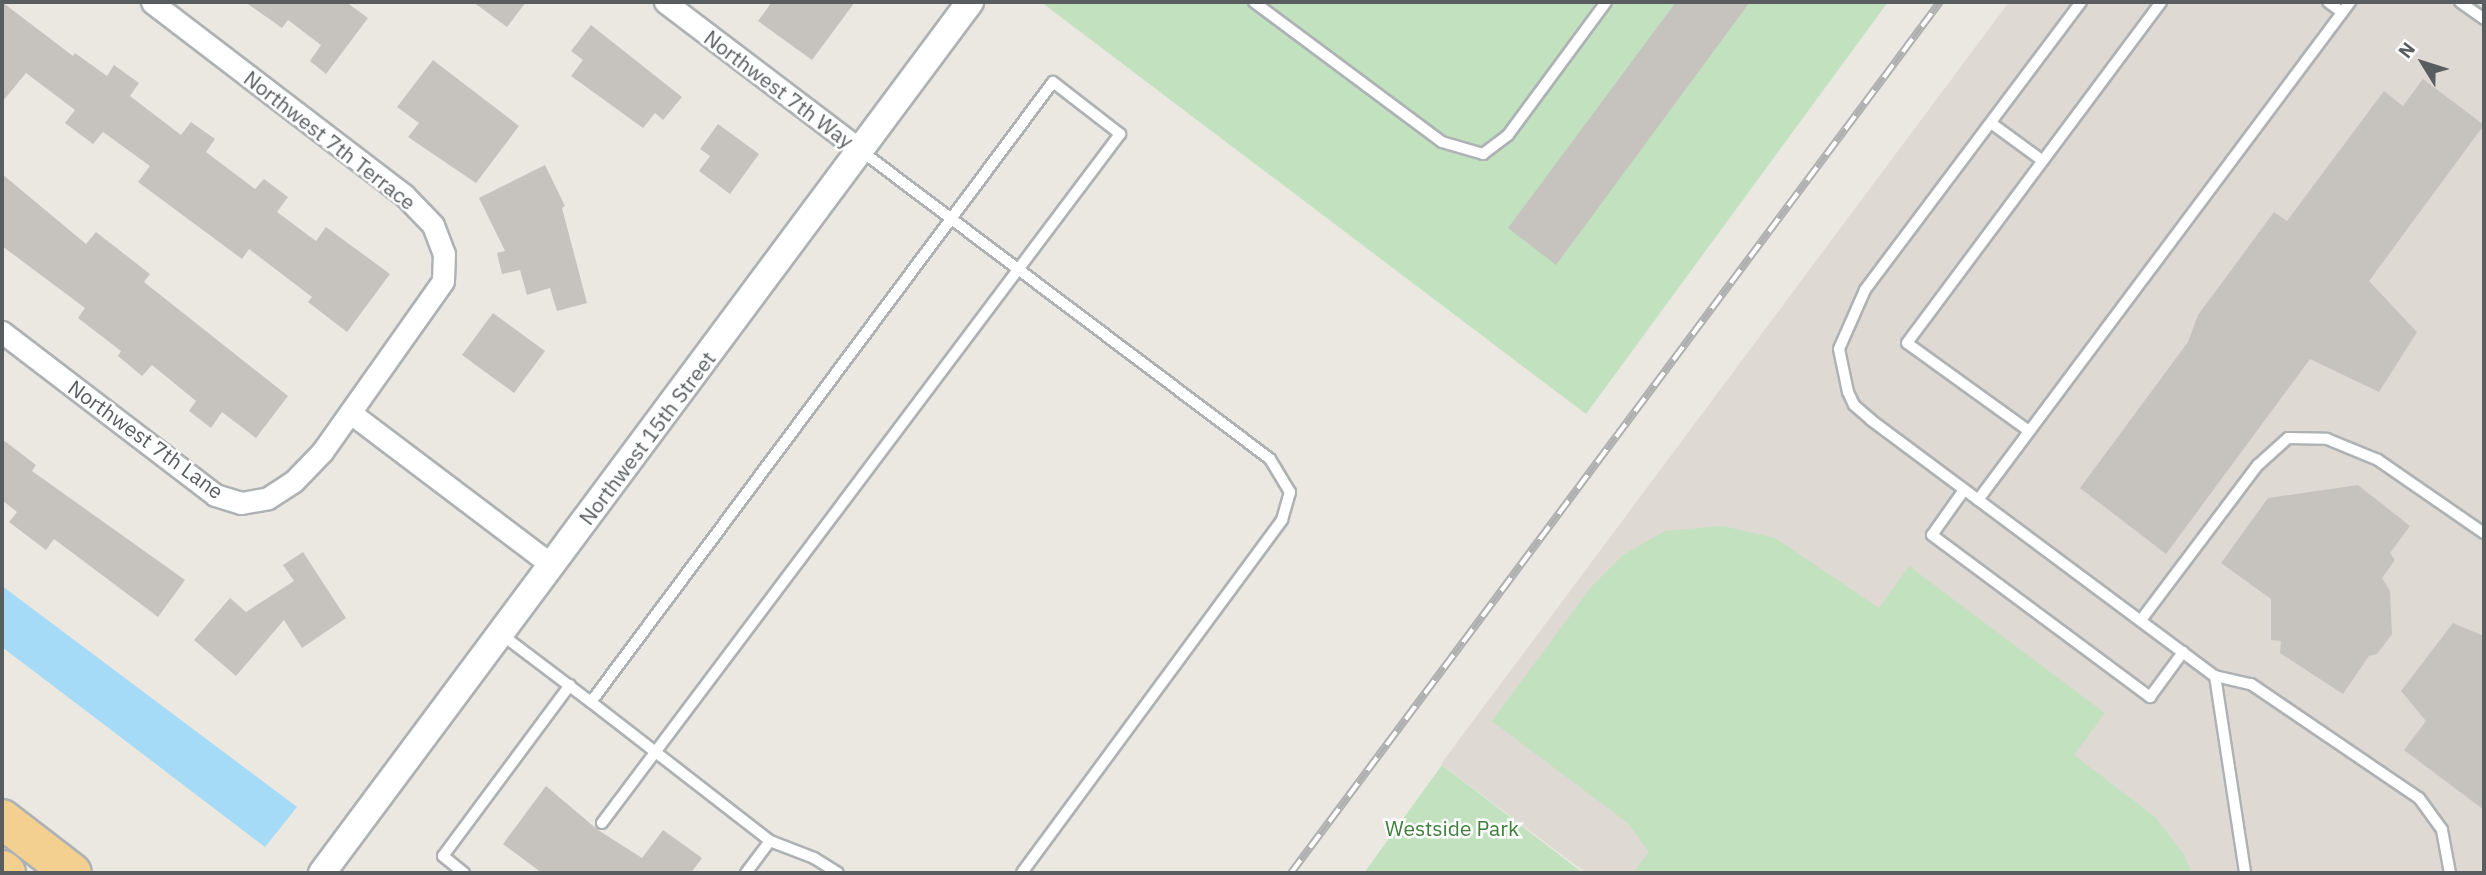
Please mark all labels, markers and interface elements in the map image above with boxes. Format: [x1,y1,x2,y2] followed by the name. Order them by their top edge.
[699,25,859,153] street label: Northwest 7th Way
[2388,28,2458,98] north arrow
[2393,37,2420,63] text: N
[239,65,421,215] street label: Northwest 7th Terrace
[574,346,720,530] street label: Northwest 15th Street
[64,374,228,504] street label: Northwest 7th Lane
[1385,815,1519,841] park label: Westside Park

